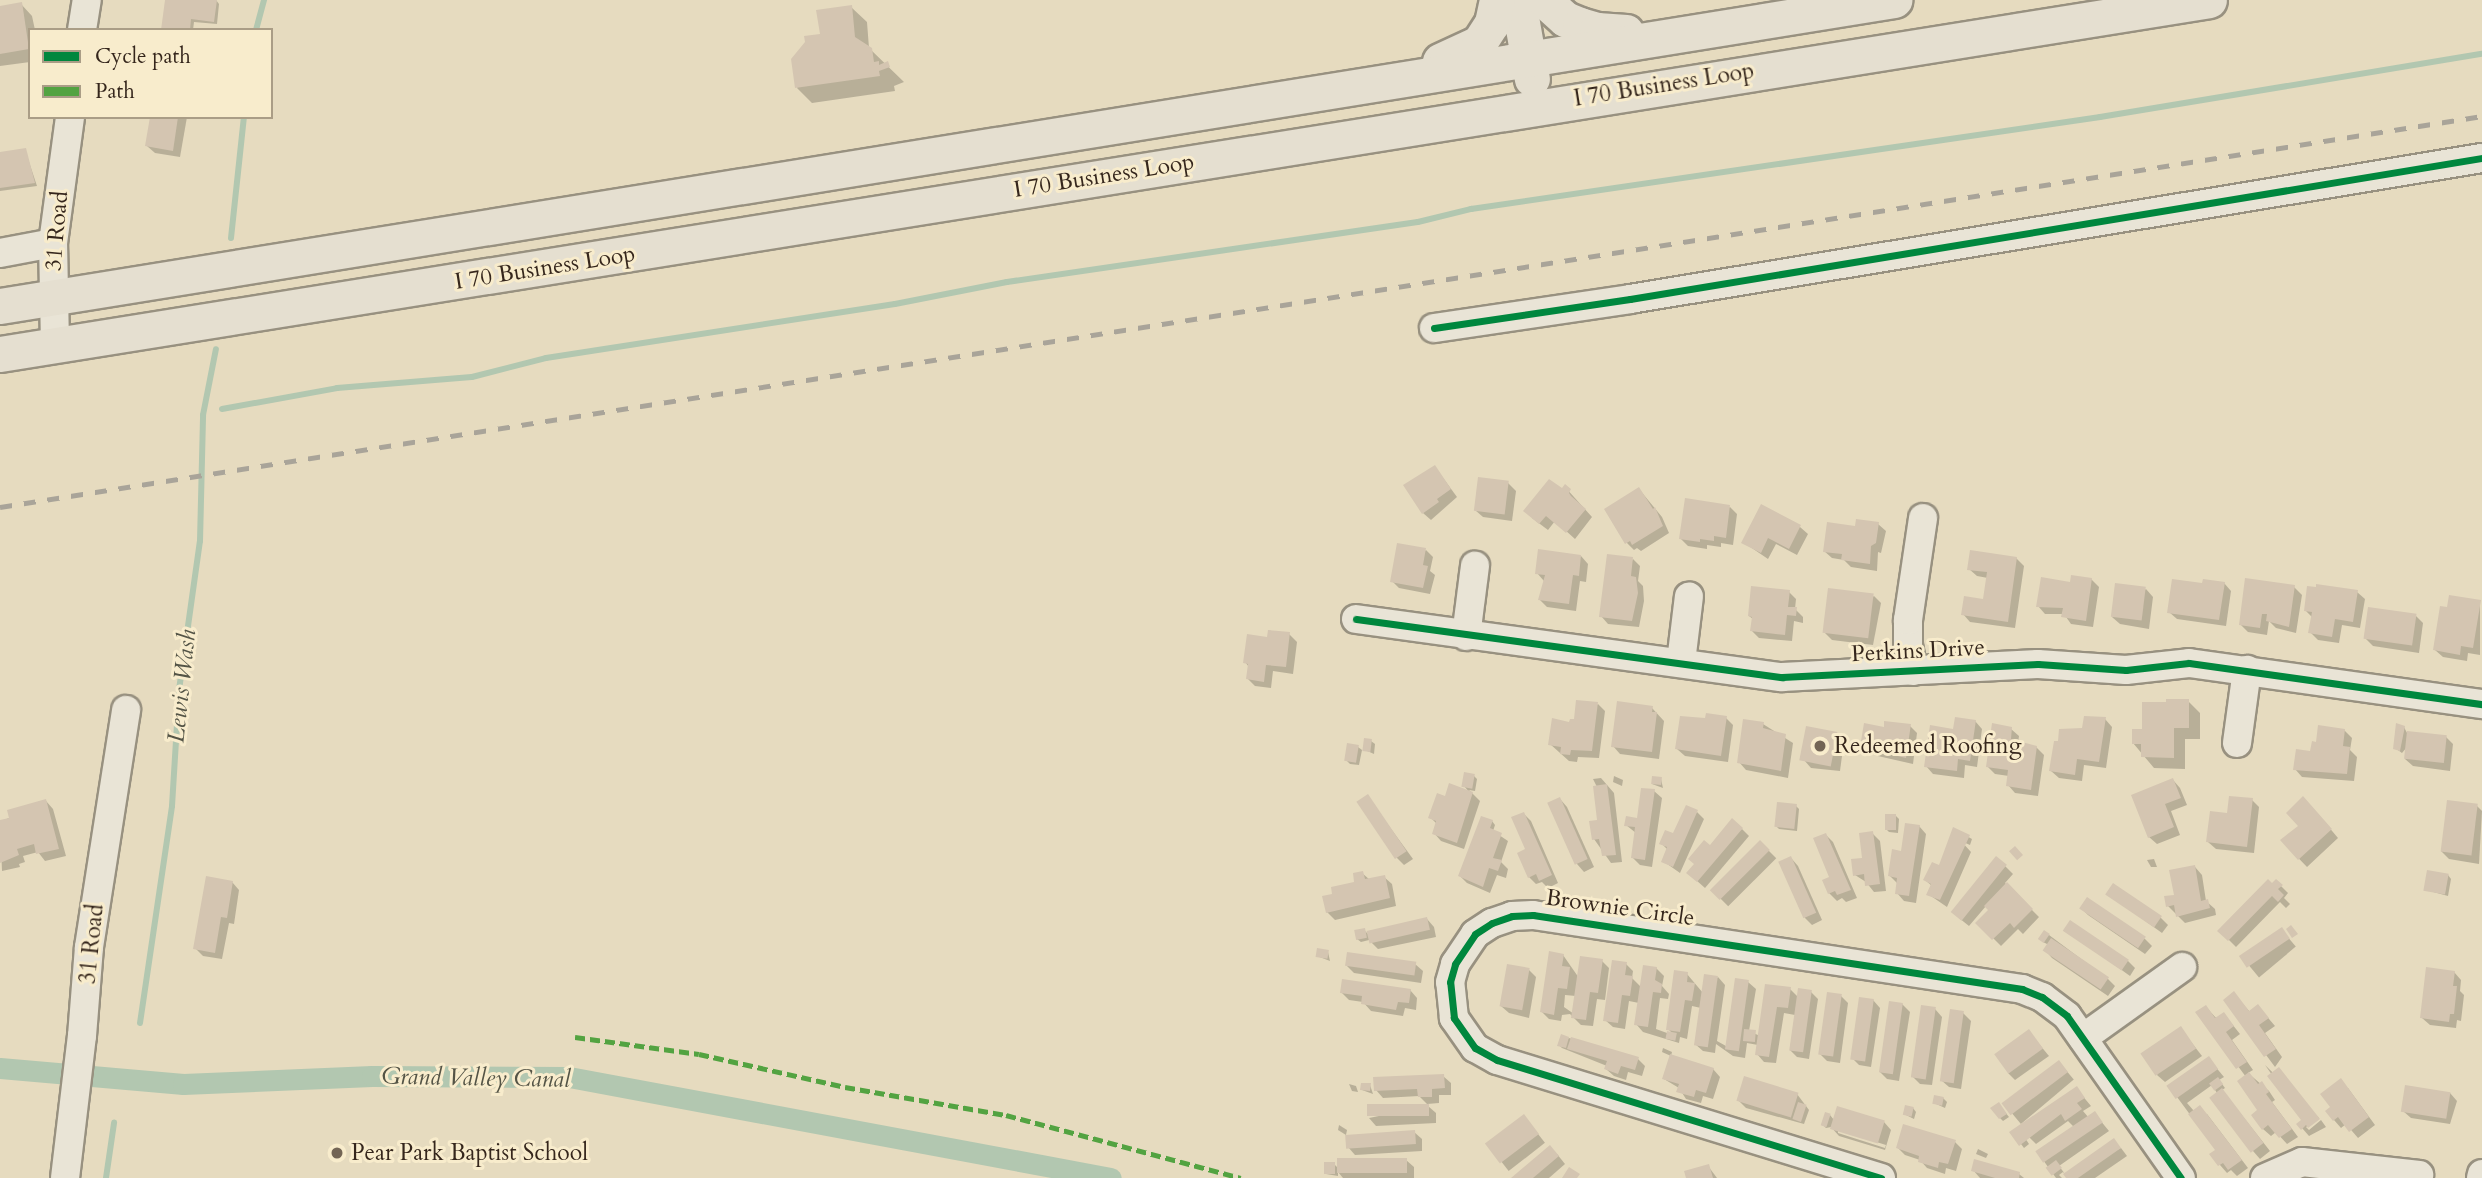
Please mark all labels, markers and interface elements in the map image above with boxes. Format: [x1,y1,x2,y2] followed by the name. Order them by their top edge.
[28,28,273,119] legend
[95,42,191,71] text: Cycle path
[1572,57,1756,113] street label: I 70 Business Loop
[95,77,135,106] text: Path
[1012,148,1196,204] street label: I 70 Business Loop
[40,190,74,272] street label: 31 Road
[453,240,637,296] street label: I 70 Business Loop
[162,628,202,744] water label: Lewis Wash
[1850,634,1986,668] street label: Perkins Drive
[1834,732,2022,760] place label: Redeemed Roofing
[1812,738,1828,754] marker: Redeemed Roofing
[1544,884,1696,932] street label: Brownie Circle
[74,903,110,985] street label: 31 Road
[381,1062,571,1094] water label: Grand Valley Canal
[351,1139,588,1167] place label: Pear Park Baptist School
[329,1145,345,1161] marker: Pear Park Baptist School

